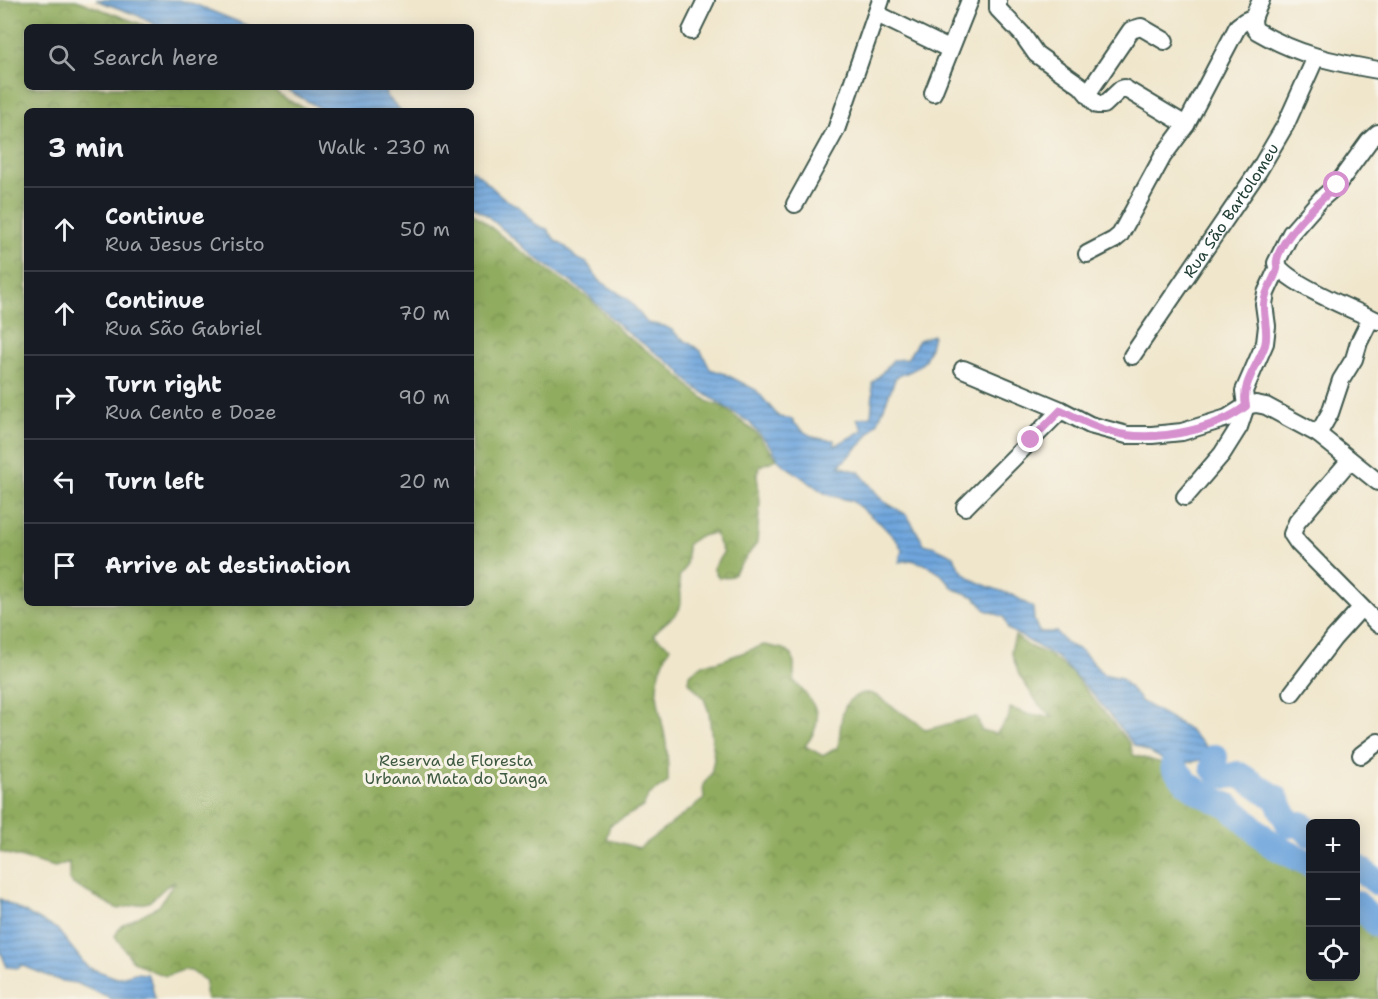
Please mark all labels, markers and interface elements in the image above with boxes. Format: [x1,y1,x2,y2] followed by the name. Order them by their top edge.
[24,24,474,90] search box
[45,41,78,74] icon: search
[93,43,219,72] text: Search here
[48,130,124,165] text: 3 min
[318,134,450,160] text: Walk · 230 m
[1179,140,1283,282] street label: Rua São Bartolomeu
[1323,171,1349,197] route start
[105,202,205,231] text: Continue
[48,213,81,246] icon: ahead
[400,216,450,242] text: 50 m
[105,231,265,257] text: Rua Jesus Cristo
[105,286,205,315] text: Continue
[48,297,81,330] icon: ahead
[398,300,450,326] text: 70 m
[105,315,262,341] text: Rua São Gabriel
[105,370,222,399] text: Turn right
[48,381,81,414] icon: right
[398,384,450,410] text: 90 m
[105,399,277,425] text: Rua Cento e Doze
[1017,426,1043,452] route end
[48,465,81,498] icon: left
[105,467,204,496] text: Turn left
[399,468,450,494] text: 20 m
[48,549,81,582] icon: arrive
[105,551,351,580] text: Arrive at destination
[364,750,548,789] park label: Reserva de Floresta Urbana Mata do Janga
[1306,819,1360,981] map controls
[1306,819,1360,873] button: +
[1306,873,1360,927] button: −
[1306,927,1360,981] button: locate

